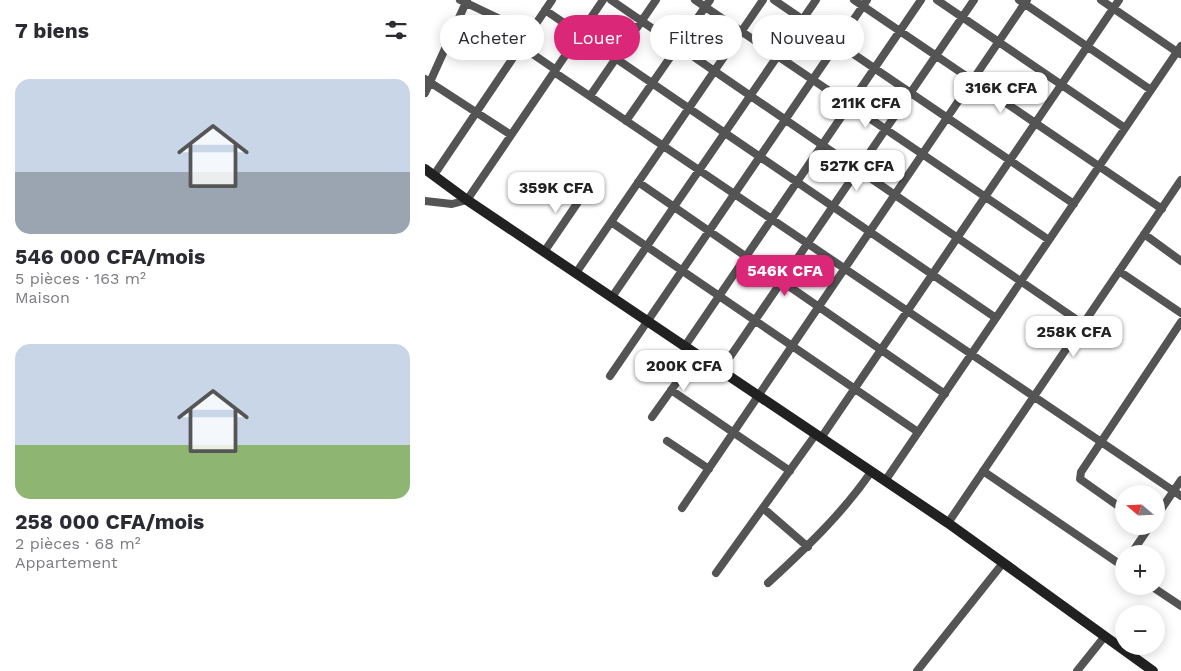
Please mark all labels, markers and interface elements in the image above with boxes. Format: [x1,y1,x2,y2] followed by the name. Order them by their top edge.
[440,15,544,60] chip: Acheter
[554,15,640,60] chip: Louer
[650,15,742,60] chip: Filtres
[752,15,864,60] chip: Nouveau
[382,16,410,44] icon: filters
[15,18,89,43] text: 7 biens
[949,72,1053,114] pin: 316K CFA
[965,78,1037,97] text: 316K CFA
[814,86,918,129] pin: 211K CFA
[831,93,901,112] text: 211K CFA
[168,111,258,201] icon: home
[805,150,909,192] pin: 527K CFA
[820,156,894,175] text: 527K CFA
[504,172,608,214] pin: 359K CFA
[519,178,593,197] text: 359K CFA
[15,244,205,269] text: 546 000 CFA/mois
[733,254,837,297] pin: 546K CFA
[747,261,823,280] text: 546K CFA
[15,269,146,288] text: 5 pièces · 163 m²
[15,288,70,307] text: Maison
[1022,316,1126,358] pin: 258K CFA
[1037,322,1111,341] text: 258K CFA
[632,350,736,392] pin: 200K CFA
[646,356,722,375] text: 200K CFA
[168,376,258,466] icon: home
[1115,485,1165,535] north arrow
[1115,485,1165,655] map controls
[15,509,204,534] text: 258 000 CFA/mois
[15,534,141,553] text: 2 pièces · 68 m²
[1115,545,1165,595] button: +
[15,553,118,572] text: Appartement
[1115,605,1165,655] button: −

